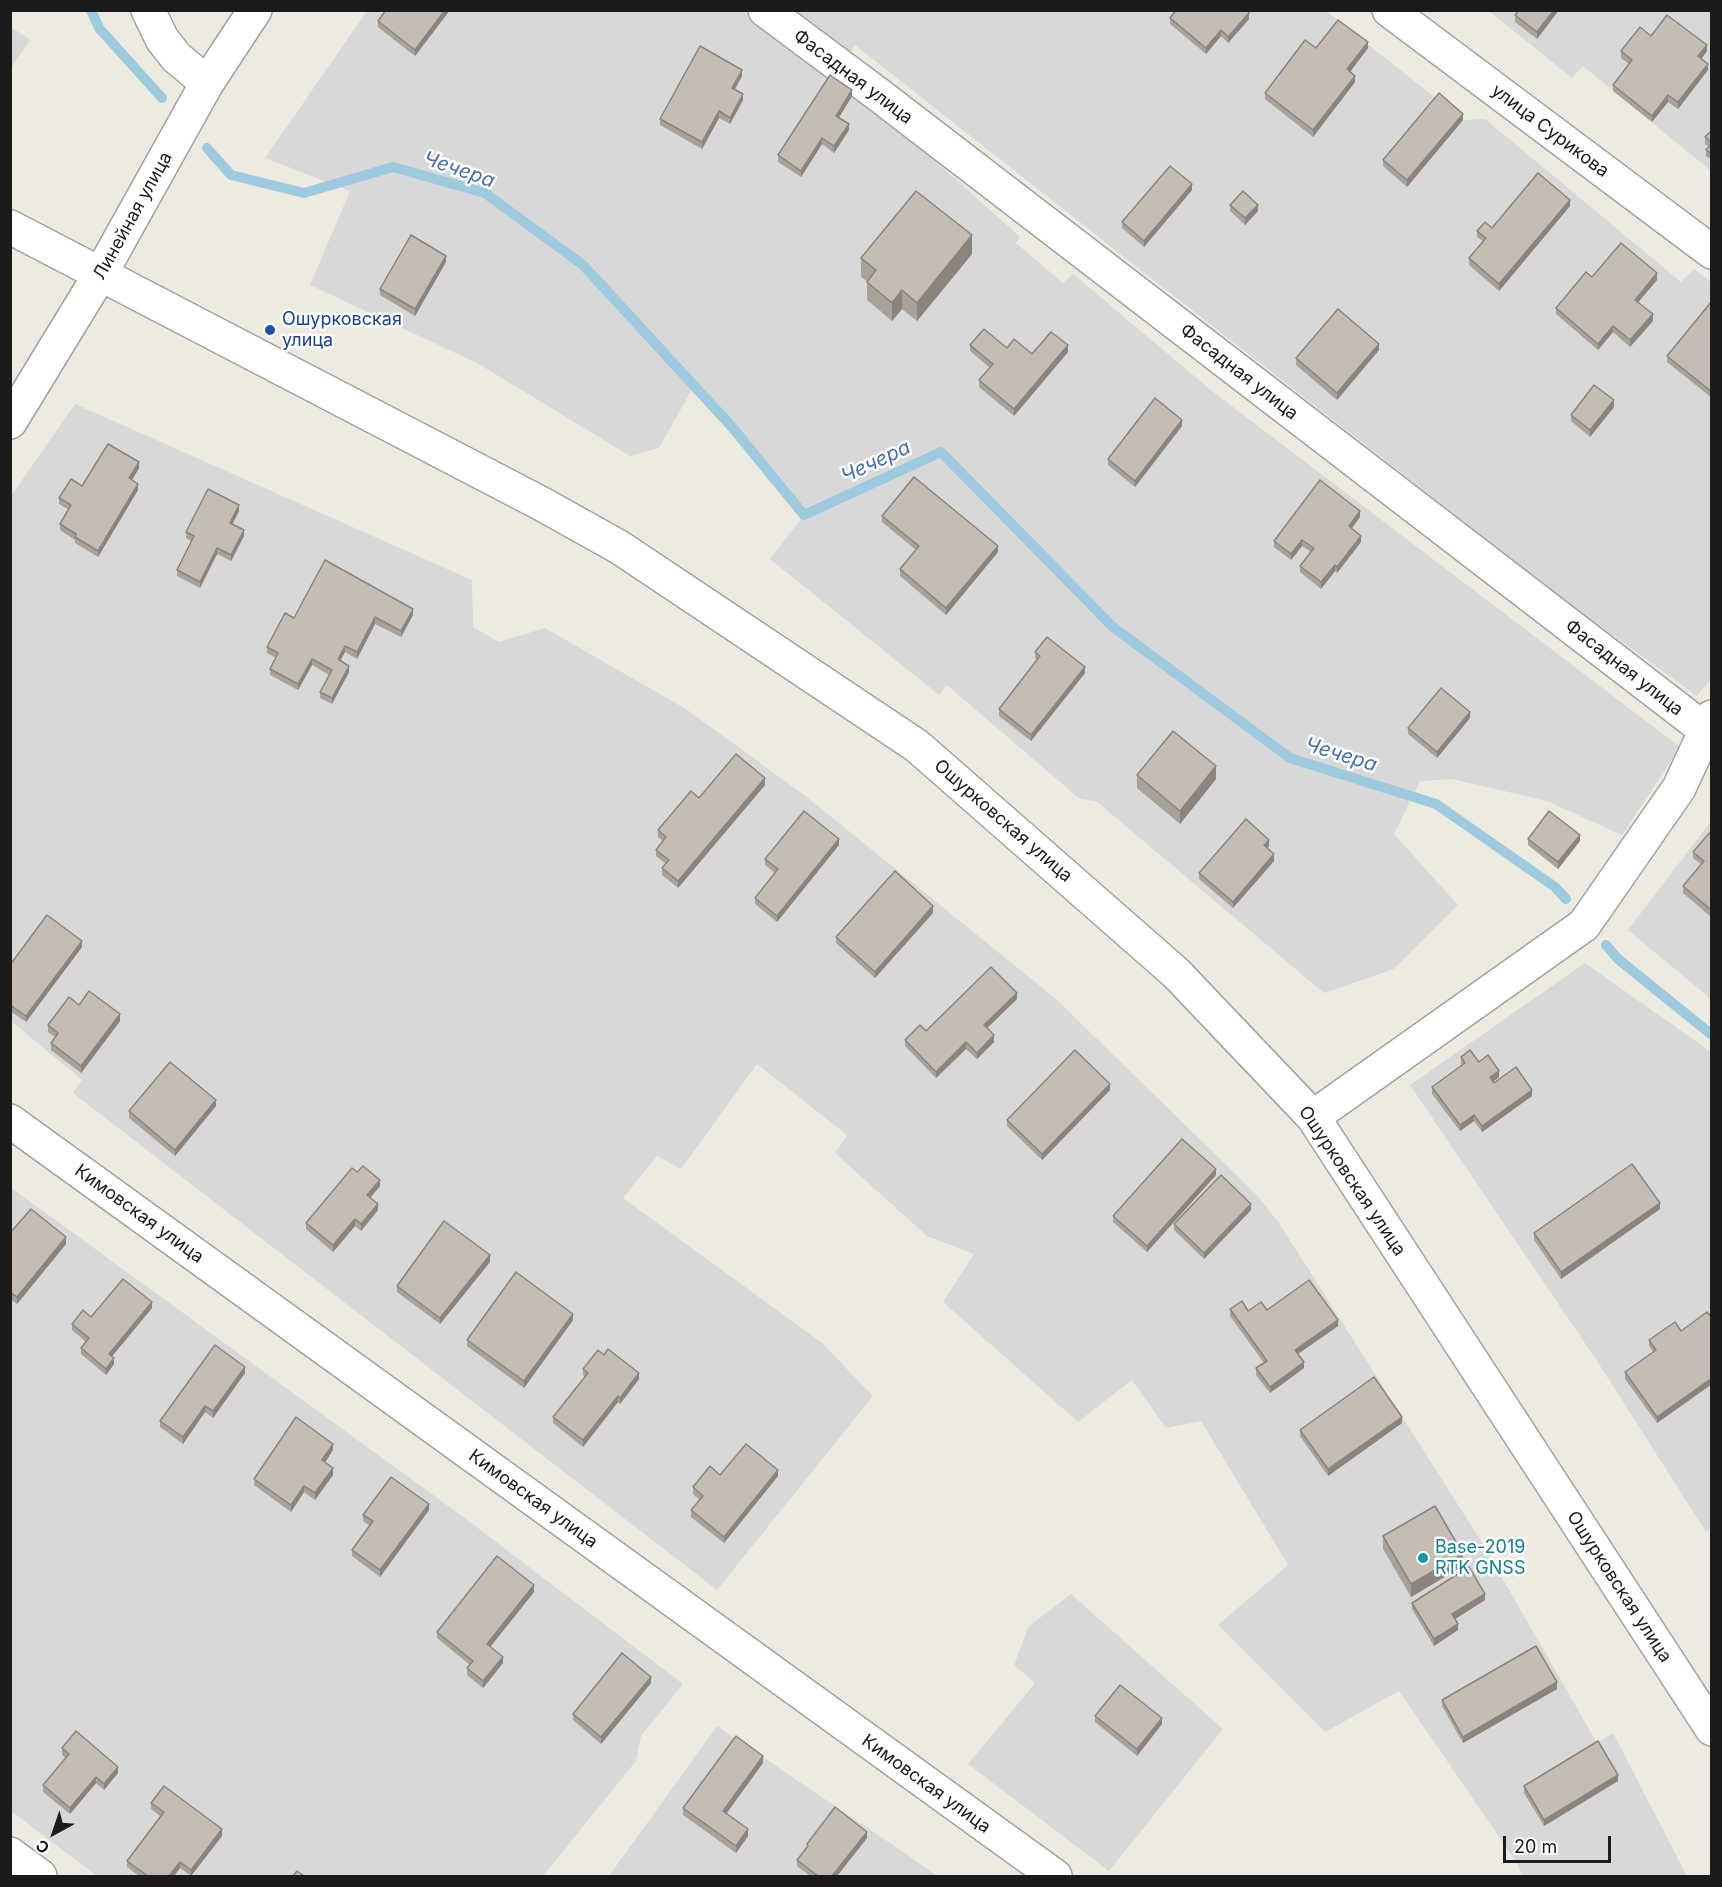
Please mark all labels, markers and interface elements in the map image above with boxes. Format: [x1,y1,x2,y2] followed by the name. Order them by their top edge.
[789,25,917,129] street label: Фасадная улица
[1487,80,1613,182] street label: улица Сурикова
[420,147,498,193] water label: Чечера
[89,148,177,284] street label: Линейная улица
[282,309,402,352] place label: Ошурковская улица
[1176,319,1302,425] street label: Фасадная улица
[263,323,277,337] marker: Ошурковская улица
[838,436,914,488] water label: Чечера
[1561,615,1687,721] street label: Фасадная улица
[1302,733,1380,777] water label: Чечера
[929,755,1077,887] street label: Ошурковская улица
[1294,1102,1410,1260] street label: Ошурковская улица
[70,1160,208,1268] street label: Кимовская улица
[464,1445,602,1553] street label: Кимовская улица
[1562,1507,1676,1667] street label: Ошурковская улица
[1435,1537,1525,1580] place label: Base-2019 RTK GNSS
[1416,1551,1430,1565] marker: Base-2019 RTK GNSS
[857,1730,995,1838] street label: Кимовская улица
[24,1803,84,1863] north arrow
[1506,1824,1614,1862] scale bar
[31,1835,53,1858] text: С
[1514,1836,1557,1857] text: 20 m

